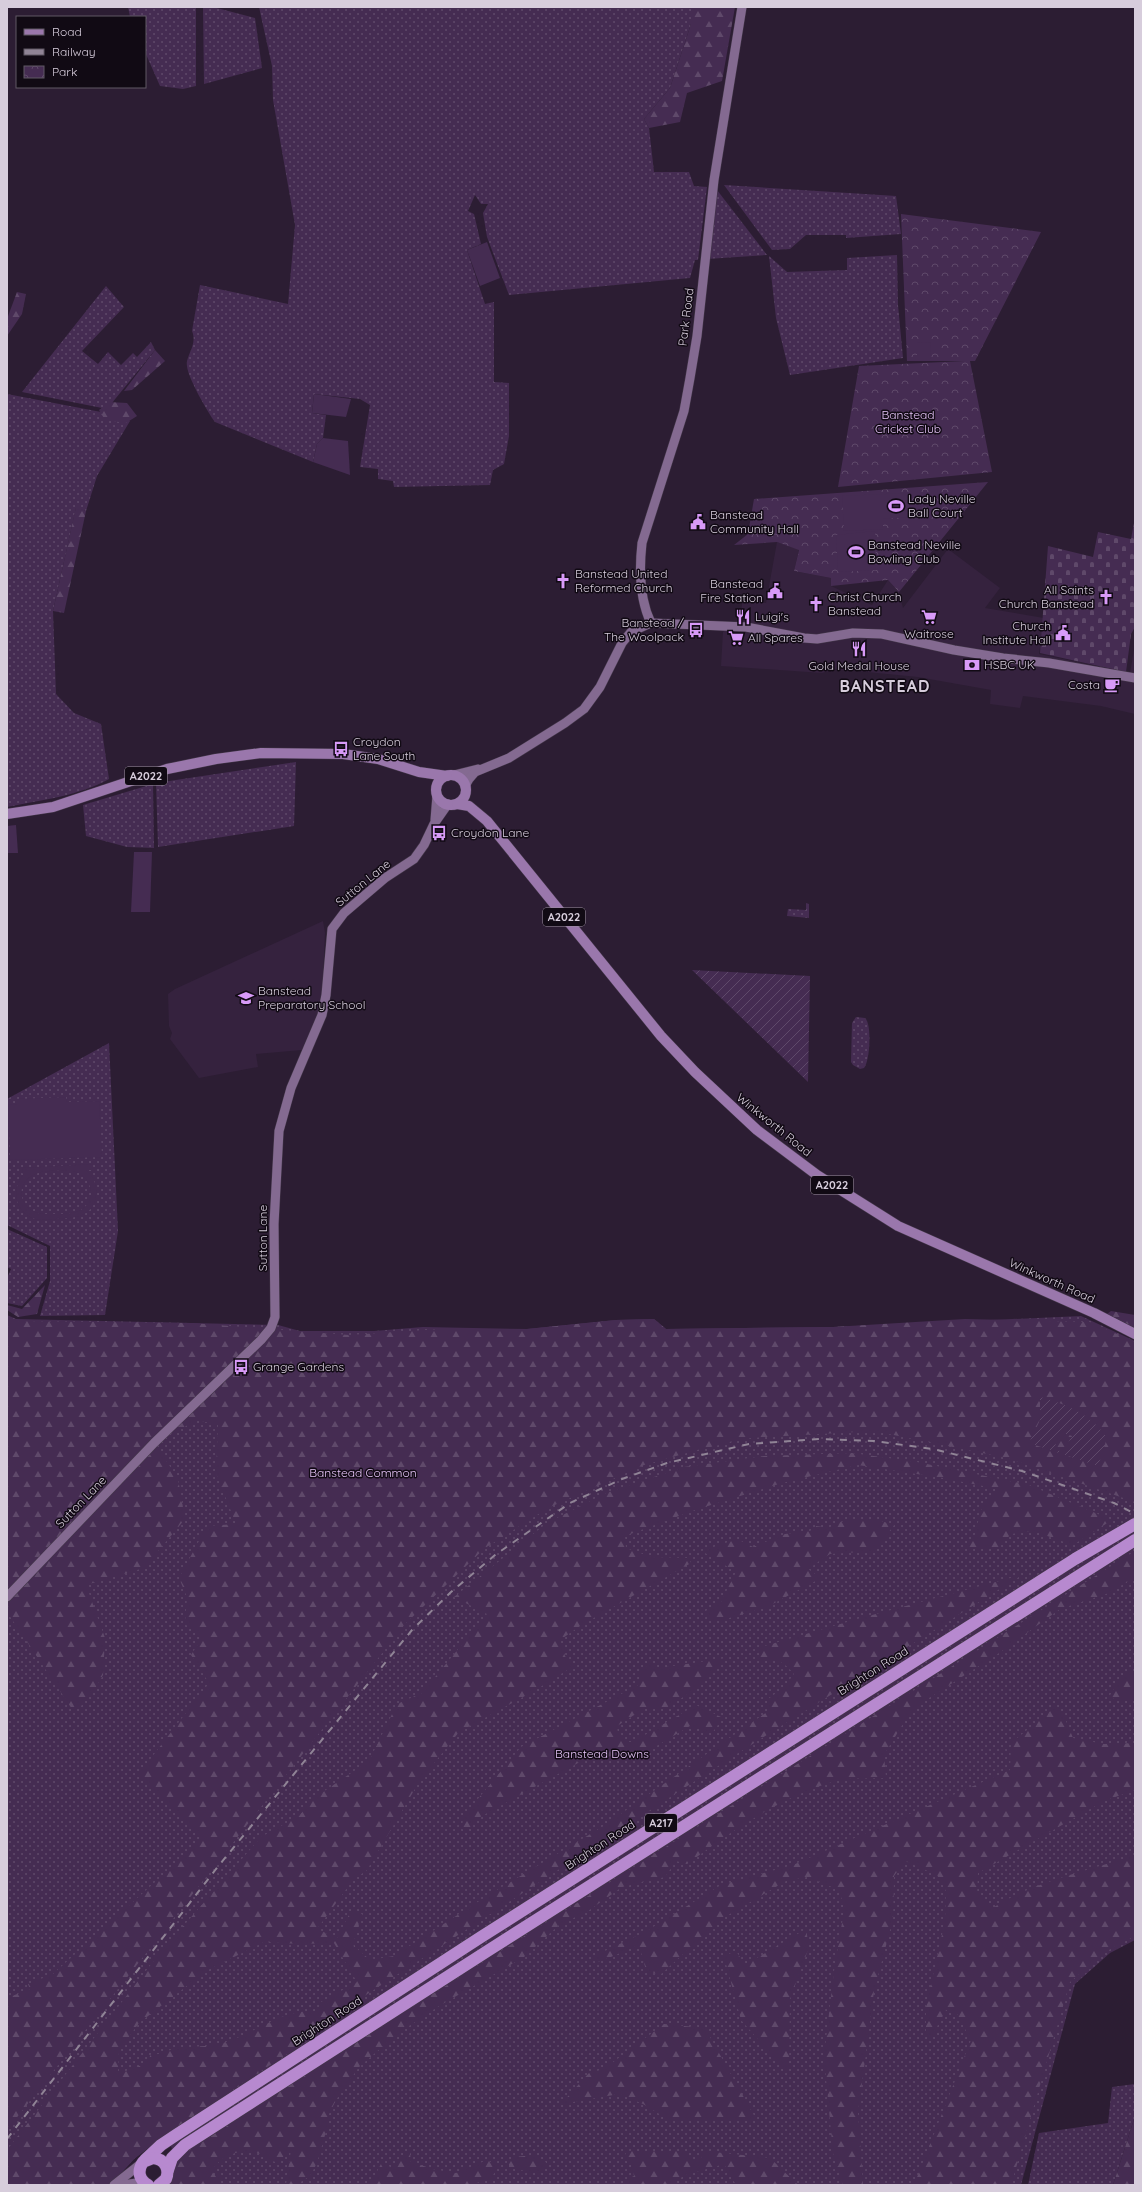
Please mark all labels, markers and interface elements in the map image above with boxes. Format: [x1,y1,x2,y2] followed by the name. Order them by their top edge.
[16,16,146,88] legend
[52,24,82,39] text: Road
[52,44,96,59] text: Railway
[52,64,77,79] text: Park
[674,287,697,347] street label: Park Road
[875,407,941,436] park label: Banstead Cricket Club
[908,491,976,520] place label: Lady Neville Ball Court
[887,497,905,515] sports icon: Lady Neville Ball Court
[710,507,799,536] place label: Banstead Community Hall
[689,513,707,531] public building icon: Banstead Community Hall
[868,537,961,566] place label: Banstead Neville Bowling Club
[847,543,865,561] sports icon: Banstead Neville Bowling Club
[575,566,673,595] place label: Banstead United Reformed Church
[554,572,572,590] church icon: Banstead United Reformed Church
[700,576,763,605] place label: Banstead Fire Station
[766,582,784,600] public building icon: Banstead Fire Station
[999,582,1094,611] place label: All Saints Church Banstead
[1097,588,1115,606] church icon: All Saints Church Banstead
[828,589,902,618] place label: Christ Church Banstead
[807,595,825,613] church icon: Christ Church Banstead
[734,608,752,626] restaurant icon: Luigi's
[920,608,938,626] supermarket icon: Waitrose
[755,609,789,624] place label: Luigi's
[604,615,685,644] place label: Banstead / The Woolpack
[982,618,1051,647] place label: Church Institute Hall
[687,621,705,639] bus stop icon: Banstead / The Woolpack
[1054,624,1072,642] public building icon: Church Institute Hall
[904,626,954,641] place label: Waitrose
[727,629,745,647] supermarket icon: All Spares
[748,630,803,645] place label: All Spares
[850,640,868,658] restaurant icon: Gold Medal House
[963,656,981,674] bank icon: HSBC UK
[984,657,1035,672] place label: HSBC UK
[808,658,910,673] place label: Gold Medal House
[840,676,930,696] district label: BANSTEAD
[1103,676,1121,694] cafe icon: Costa
[1068,677,1100,692] place label: Costa
[353,734,415,763] place label: Croydon Lane South
[332,740,350,758] bus stop icon: Croydon Lane South
[125,767,167,785] road number: A2022
[430,824,448,842] bus stop icon: Croydon Lane
[451,825,530,840] place label: Croydon Lane
[332,856,393,909] street label: Sutton Lane
[543,908,585,926] road number: A2022
[258,983,366,1012] place label: Banstead Preparatory School
[237,989,255,1007] school or university icon: Banstead Preparatory School
[734,1090,815,1159] street label: Winkworth Road
[811,1176,853,1194] road number: A2022
[255,1205,270,1271] street label: Sutton Lane
[1007,1255,1097,1306] street label: Winkworth Road
[232,1358,250,1376] bus stop icon: Grange Gardens
[253,1359,344,1374] place label: Grange Gardens
[309,1465,417,1480] park label: Banstead Common
[52,1472,109,1531] street label: Sutton Lane
[835,1643,911,1698] street label: Brighton Road
[555,1746,649,1761] park label: Banstead Downs
[645,1814,677,1832] road number: A217
[562,1816,638,1873] street label: Brighton Road
[289,1992,365,2049] street label: Brighton Road

